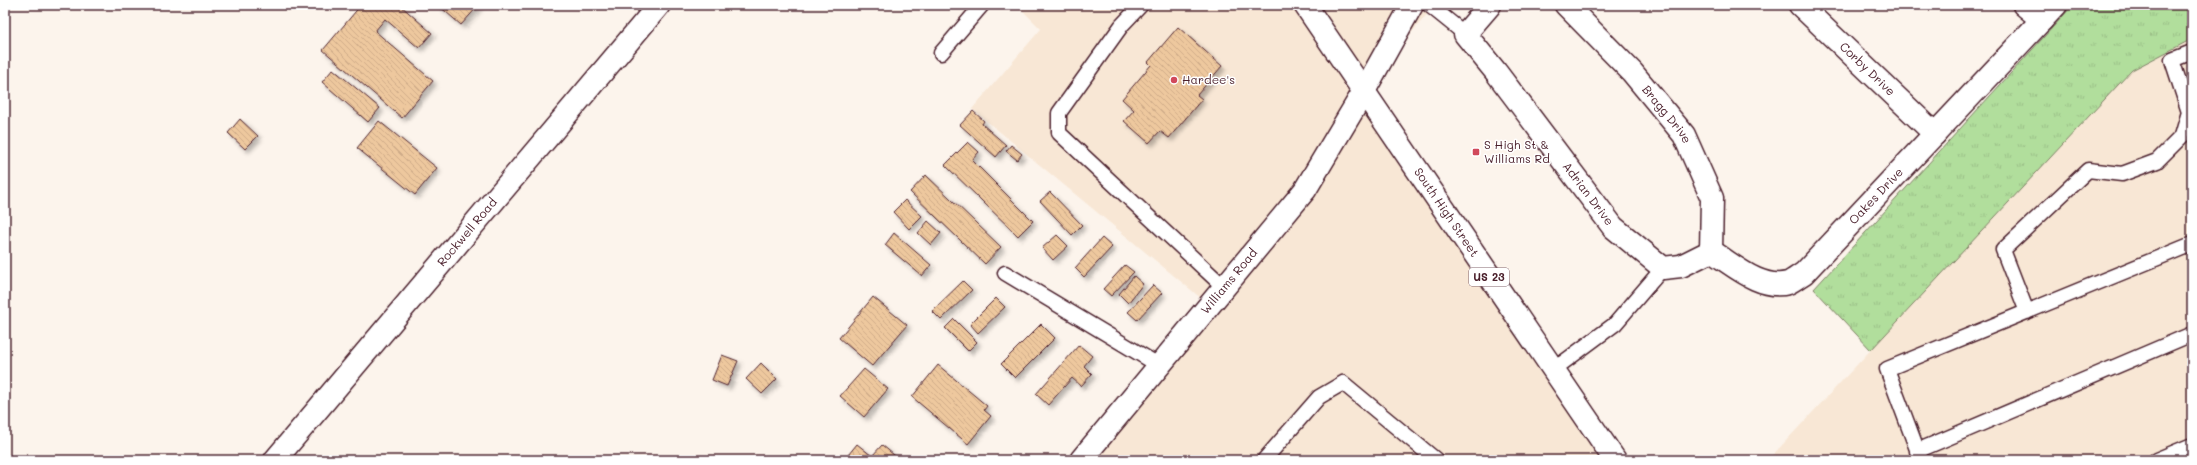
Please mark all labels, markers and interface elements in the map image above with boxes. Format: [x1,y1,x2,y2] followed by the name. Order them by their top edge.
[1837,38,1899,99] street label: Corby Drive
[1182,71,1235,87] place label: Hardee's
[1169,75,1179,85] marker: Hardee's
[1639,81,1696,146] street label: Bragg Drive
[1484,136,1550,166] place label: S High St & Williams Rd
[1471,147,1481,157] marker: S High St & Williams Rd
[1560,158,1618,228] street label: Adrian Drive
[1411,164,1483,260] street label: South High Street
[1845,164,1906,227] street label: Oakes Drive
[433,194,500,269] street label: Rockwell Road
[1196,244,1261,317] street label: Williams Road
[1469,268,1509,286] road number: US 23

